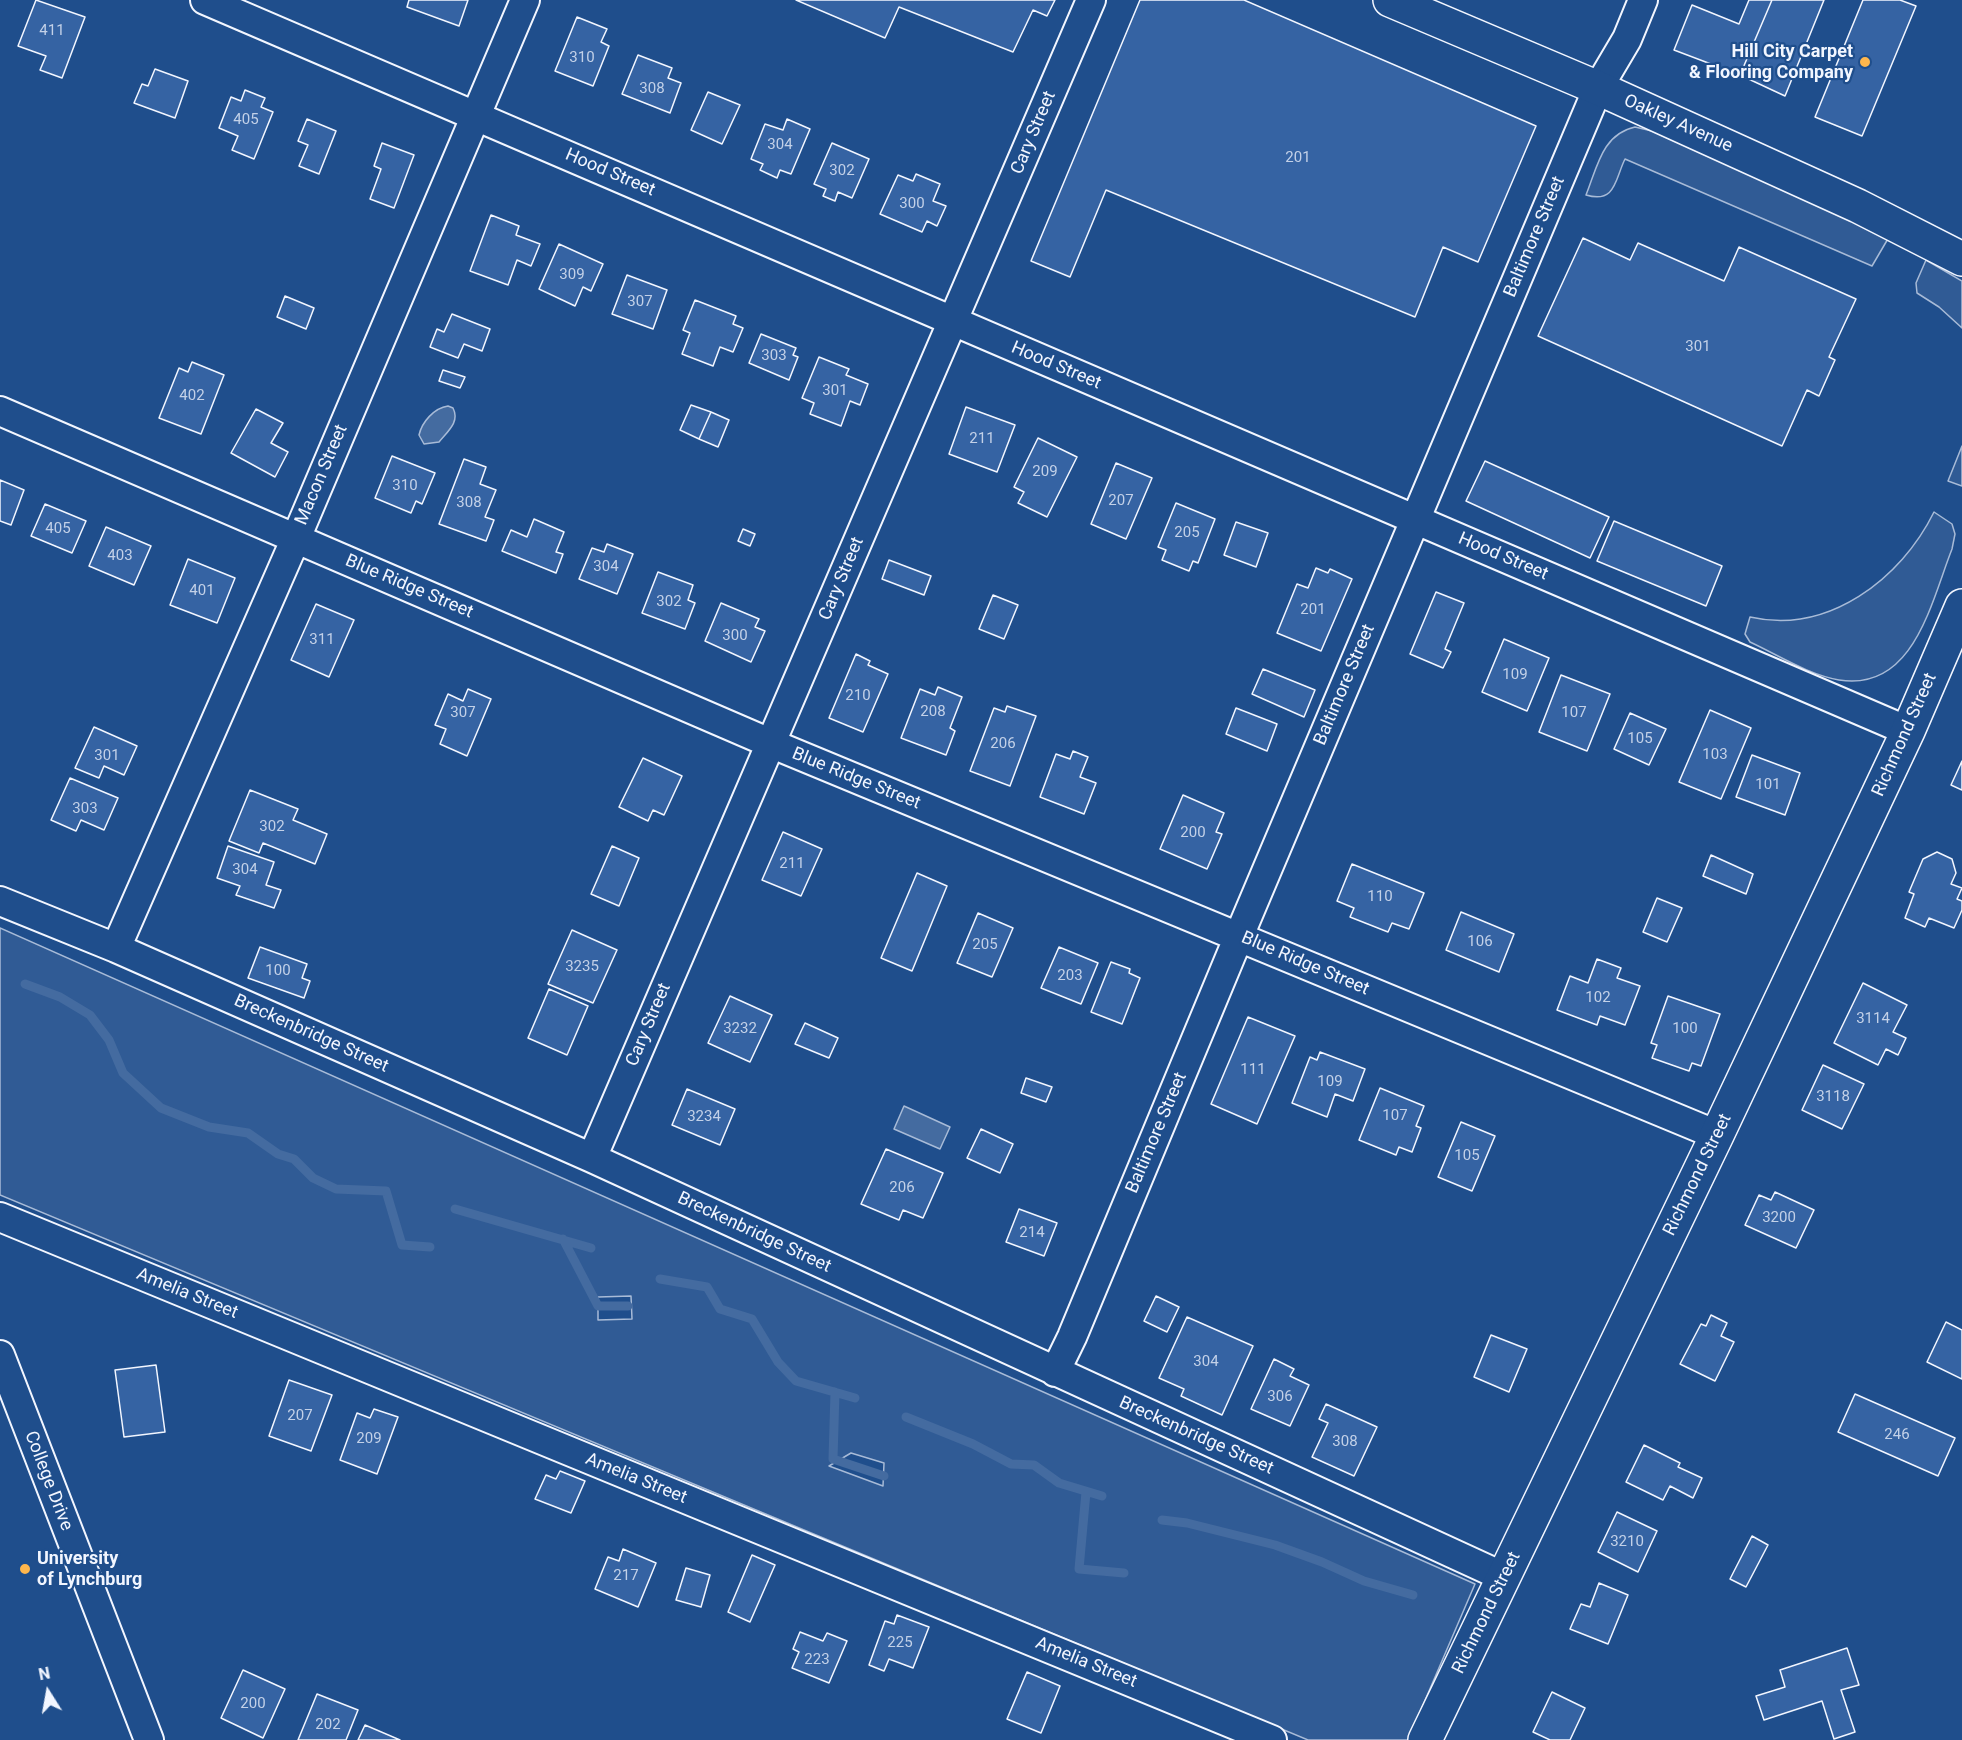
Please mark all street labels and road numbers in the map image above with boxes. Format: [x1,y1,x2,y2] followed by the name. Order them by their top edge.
[1007,88,1061,178] street label: Cary Street
[1620,90,1736,158] street label: Oakley Avenue
[562,144,658,202] street label: Hood Street
[1500,173,1570,301] street label: Baltimore Street
[1008,337,1104,395] street label: Hood Street
[291,421,353,529] street label: Macon Street
[1455,528,1551,586] street label: Hood Street
[815,534,869,624] street label: Cary Street
[342,550,476,624] street label: Blue Ridge Street
[1310,621,1380,749] street label: Baltimore Street
[1868,670,1942,800] street label: Richmond Street
[789,743,923,815] street label: Blue Ridge Street
[1238,927,1372,1001] street label: Blue Ridge Street
[622,980,676,1070] street label: Cary Street
[230,990,392,1078] street label: Breckenbridge Street
[1122,1069,1192,1197] street label: Baltimore Street
[1659,1111,1737,1239] street label: Richmond Street
[674,1188,834,1278] street label: Breckenbridge Street
[133,1264,241,1324] street label: Amelia Street
[1115,1392,1277,1480] street label: Breckenbridge Street
[19,1428,77,1534] street label: College Drive
[582,1449,690,1509] street label: Amelia Street
[1448,1549,1526,1677] street label: Richmond Street
[1032,1633,1140,1693] street label: Amelia Street

